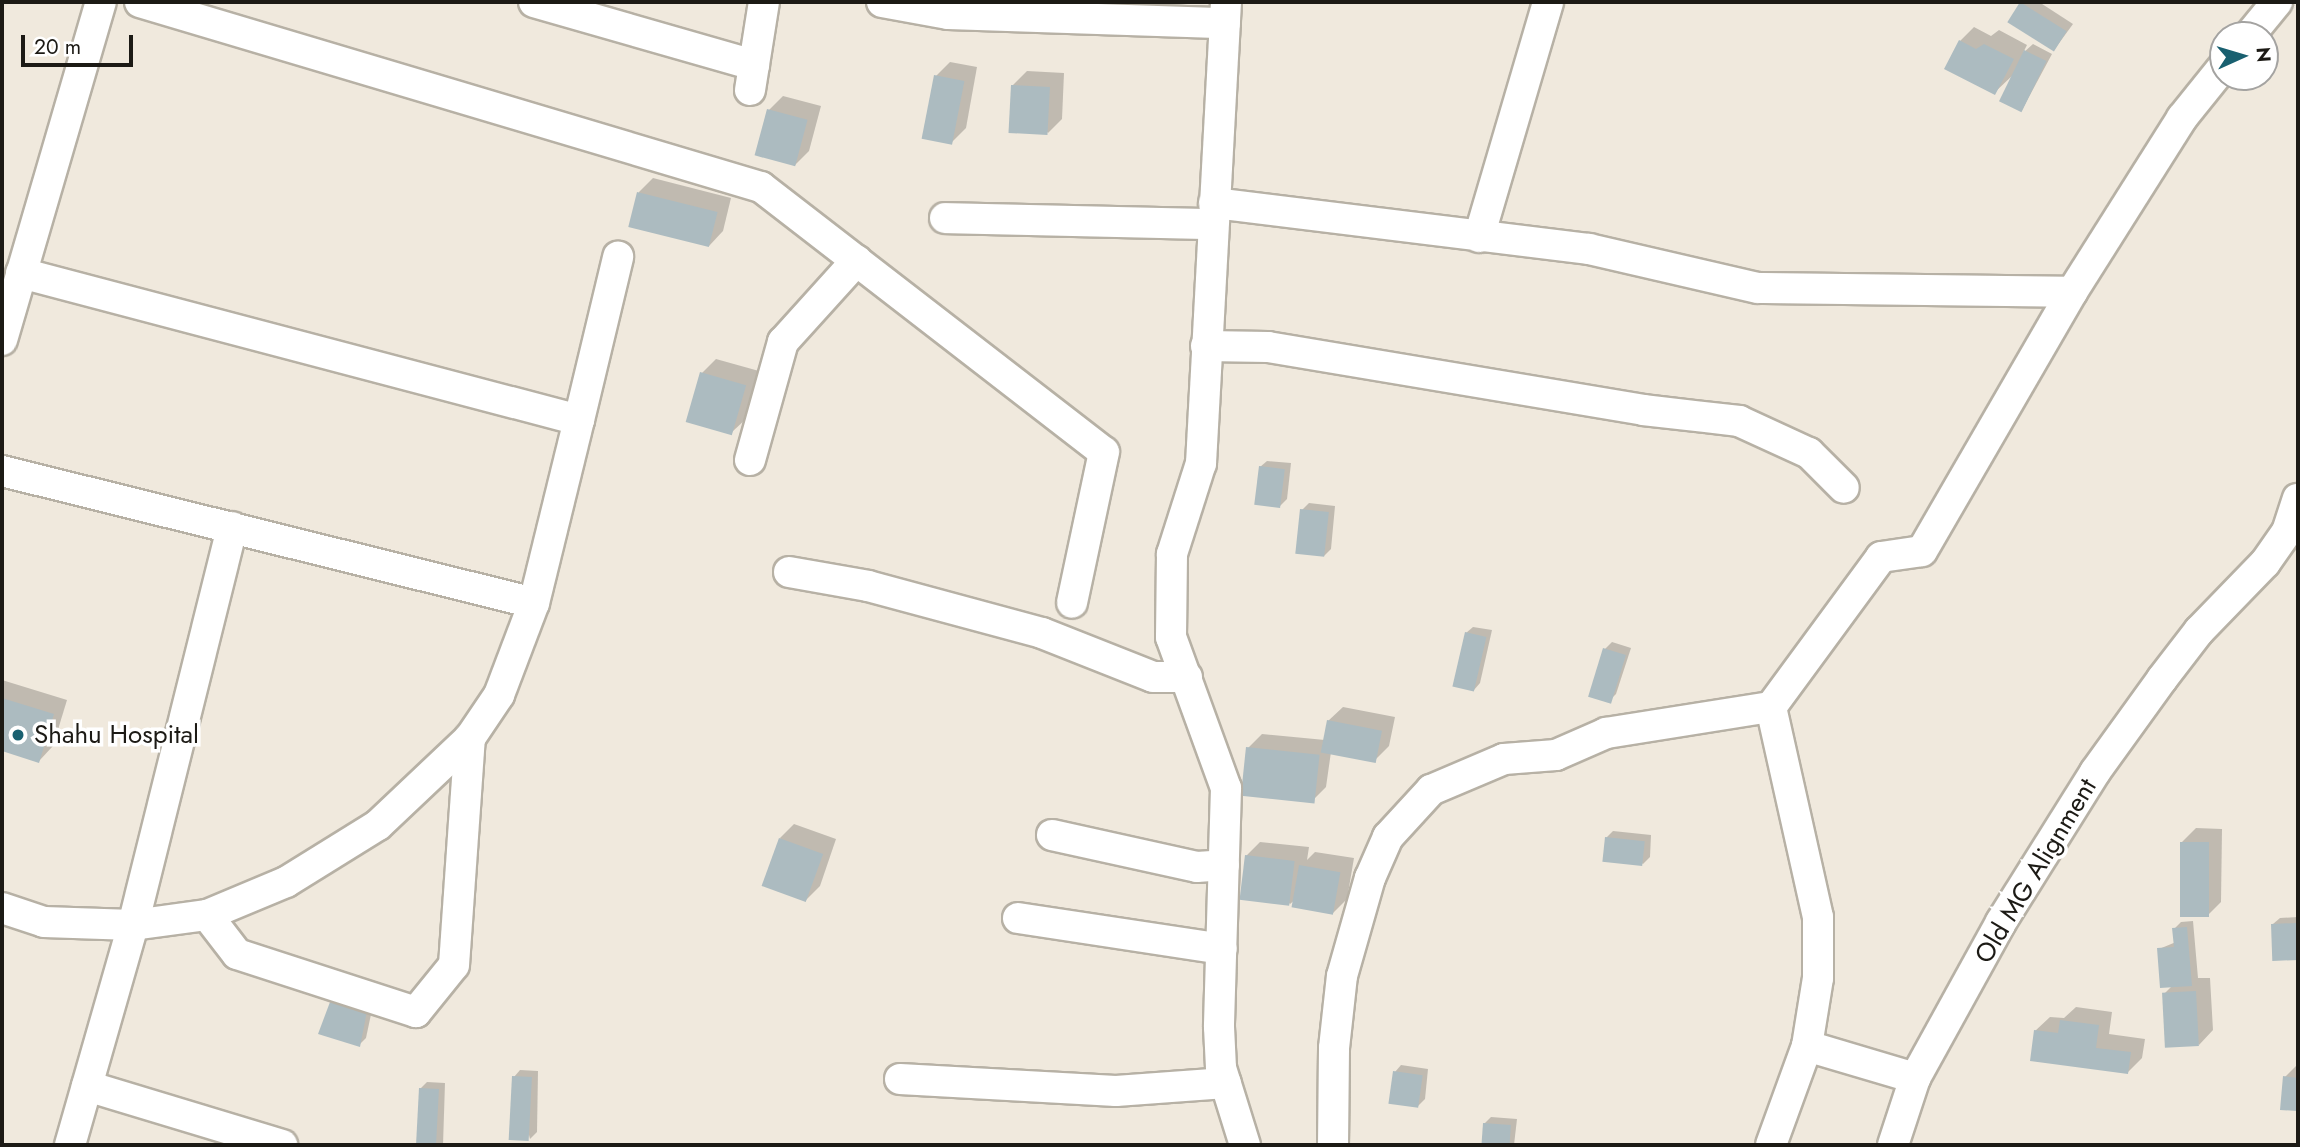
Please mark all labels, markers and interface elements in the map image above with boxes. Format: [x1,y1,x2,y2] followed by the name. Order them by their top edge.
[24,21,136,65] scale bar
[2209,21,2279,91] north arrow
[34,32,81,62] text: 20 m
[2249,46,2277,63] text: N
[34,719,199,751] place label: Shahu Hospital
[8,725,28,745] marker: Shahu Hospital
[1969,773,2103,969] street label: Old MG Alignment

